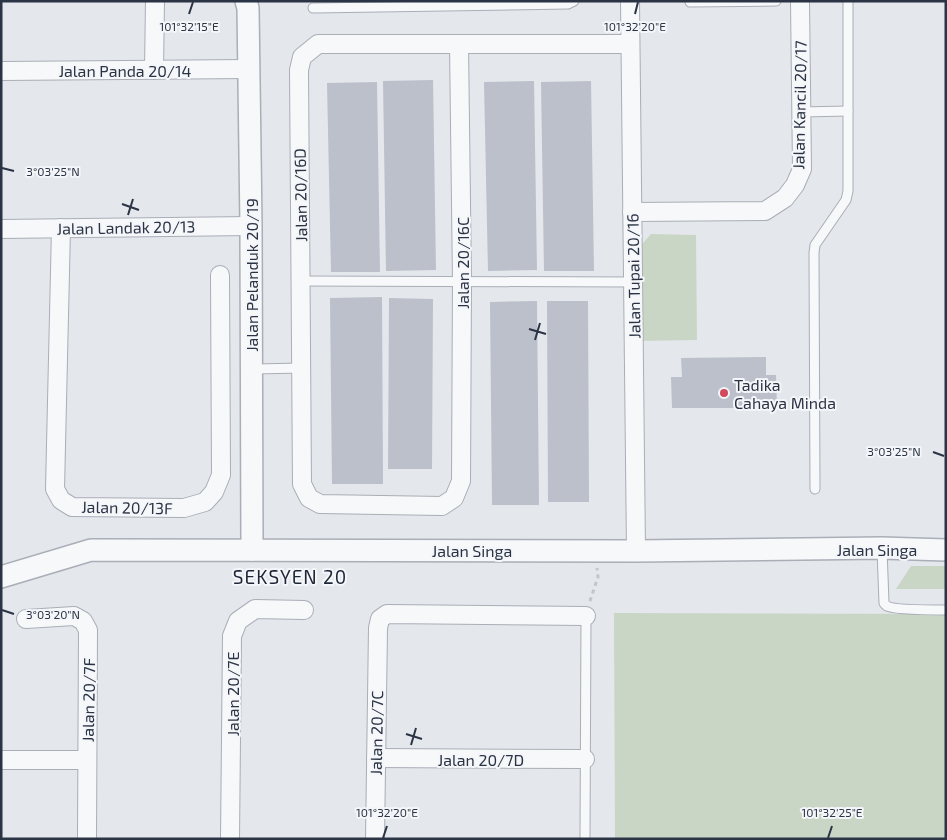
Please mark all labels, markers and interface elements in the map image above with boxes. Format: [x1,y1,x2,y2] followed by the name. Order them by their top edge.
[159,19,219,33] text: 101°32'15"E
[604,19,666,33] text: 101°32'20"E
[788,40,810,170] street label: Jalan Kancil 20/17
[59,61,192,80] street label: Jalan Panda 20/14
[290,148,310,242] street label: Jalan 20/16D
[26,164,80,178] text: 3°03'25"N
[242,198,261,352] street label: Jalan Pelanduk 20/19
[622,213,644,339] street label: Jalan Tupai 20/16
[57,216,195,238] street label: Jalan Landak 20/13
[453,217,472,309] street label: Jalan 20/16C
[734,375,836,412] place label: Tadika Cahaya Minda
[718,387,730,399] marker: Tadika Cahaya Minda
[867,444,921,458] text: 3°03'25"N
[81,497,173,517] street label: Jalan 20/13F
[837,540,917,559] street label: Jalan Singa
[432,541,512,560] street label: Jalan Singa
[233,565,347,588] district label: SEKSYEN 20
[26,607,80,621] text: 3°03'20"N
[223,652,242,736] street label: Jalan 20/7E
[78,657,98,742] street label: Jalan 20/7F
[366,690,386,776] street label: Jalan 20/7C
[438,750,524,769] street label: Jalan 20/7D
[356,805,418,819] text: 101°32'20"E
[801,805,863,819] text: 101°32'25"E

